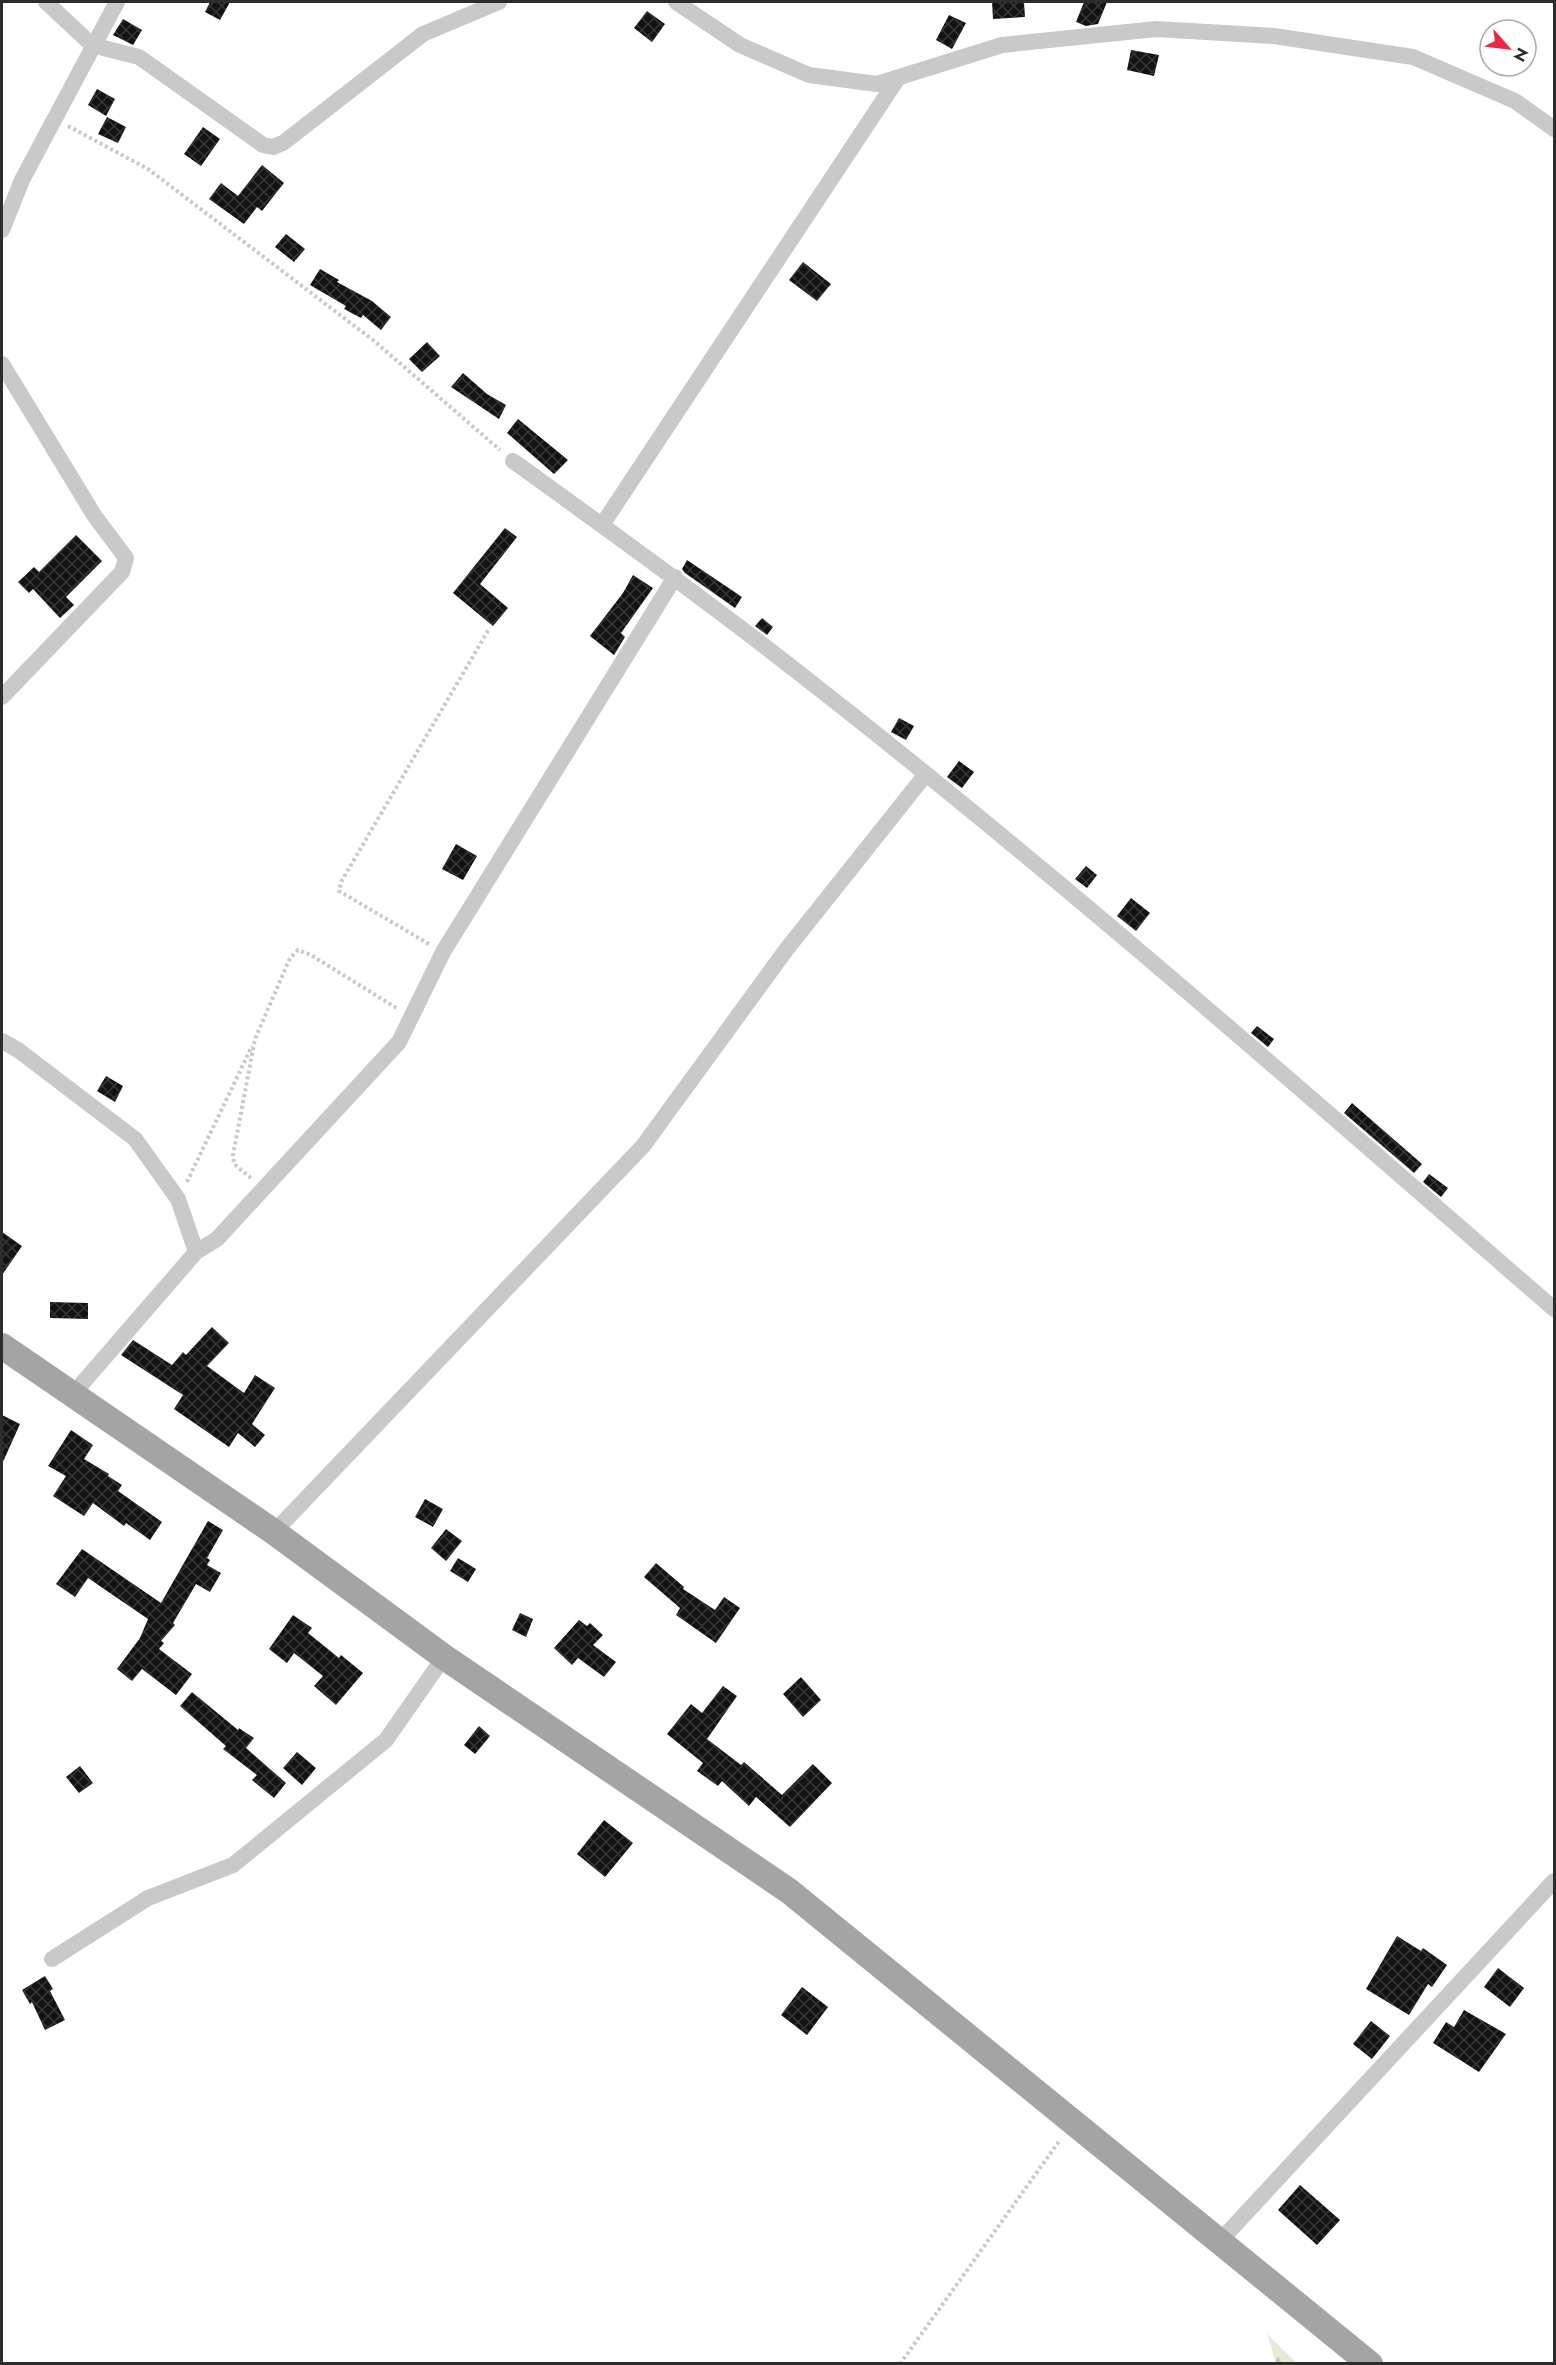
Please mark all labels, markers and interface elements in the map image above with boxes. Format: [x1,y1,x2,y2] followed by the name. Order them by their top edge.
[1478,18,1538,78] north arrow
[1508,44,1534,66] text: N

